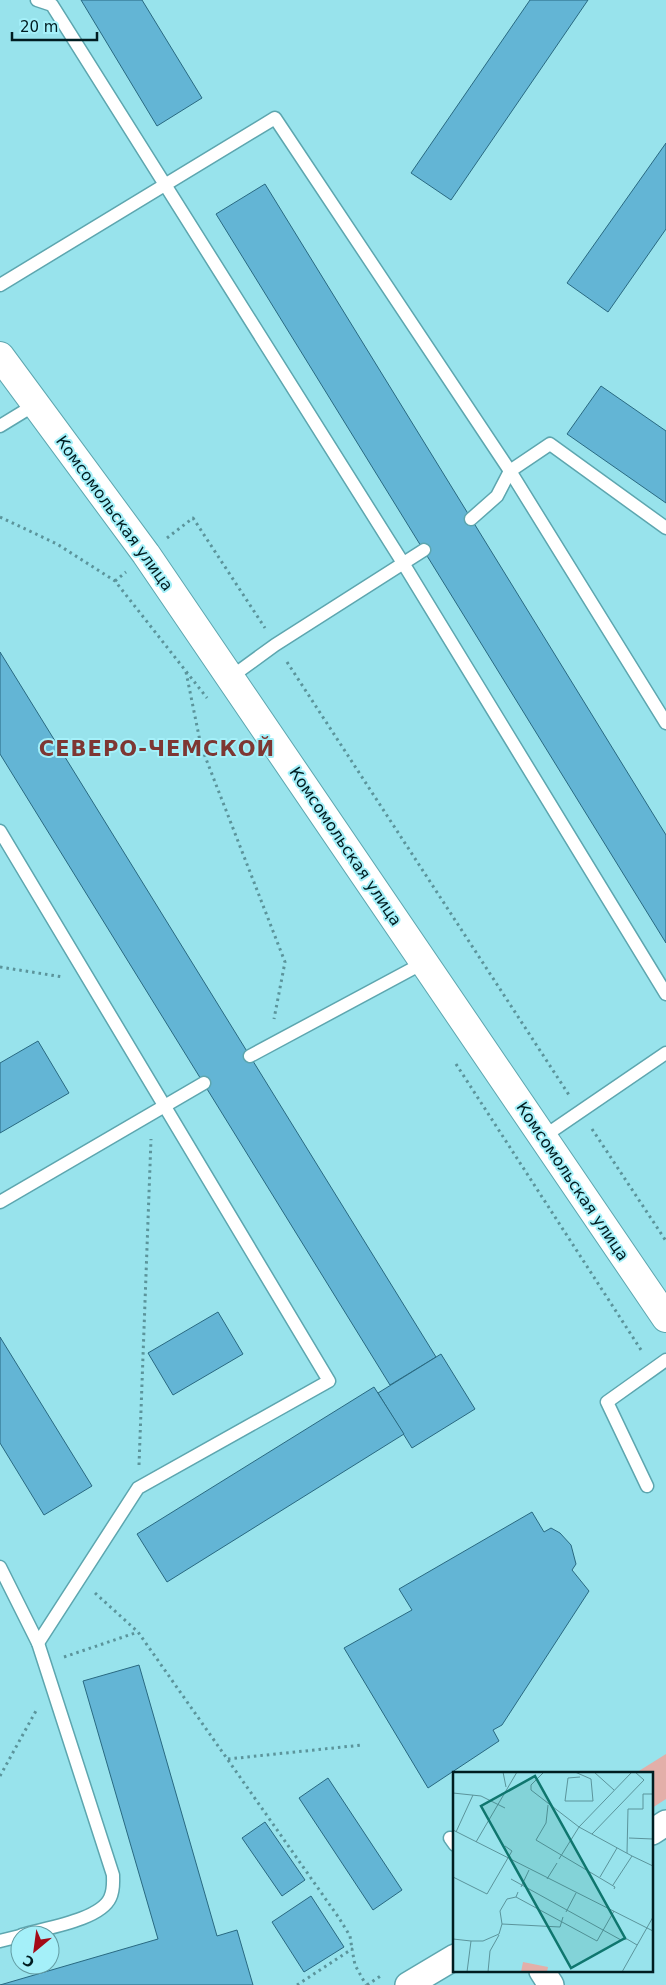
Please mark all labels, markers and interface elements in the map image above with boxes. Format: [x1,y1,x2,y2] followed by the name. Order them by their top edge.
[12,10,98,42] scale bar
[20,18,58,36] text: 20 m
[52,432,177,595] street label: Комсомольская улица
[39,736,275,761] district label: СЕВЕРО-ЧЕМСКОЙ
[285,763,406,929] street label: Комсомольская улица
[512,1098,633,1264] street label: Комсомольская улица
[453,1772,654,1972] inset map
[10,1925,60,1975] north arrow
[20,1952,37,1971] text: С

